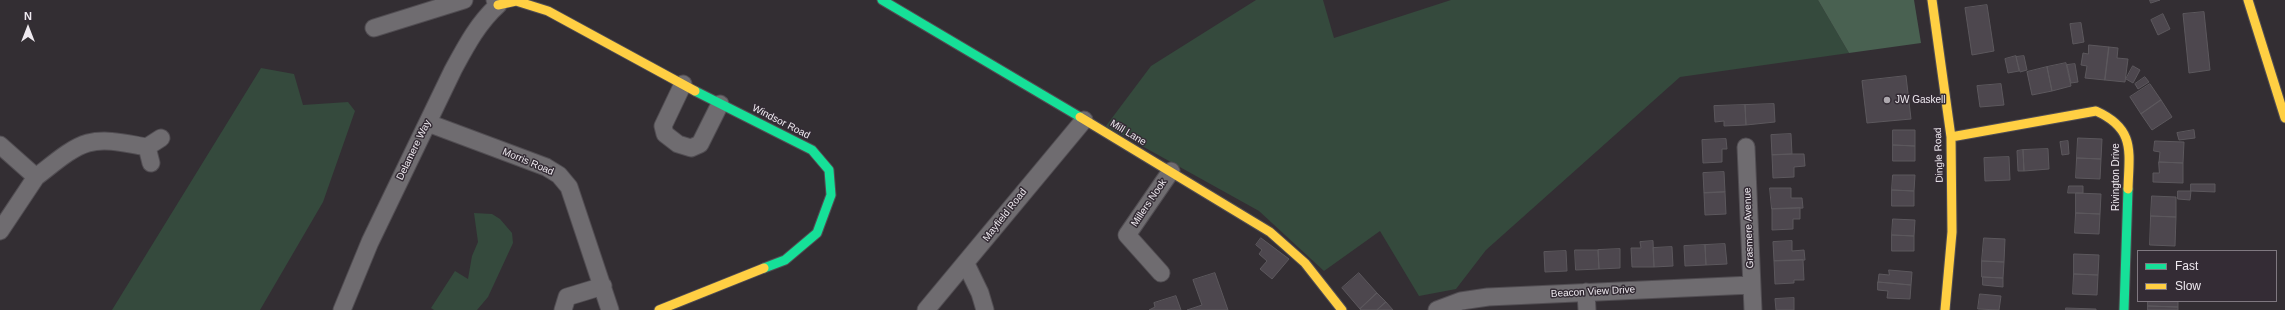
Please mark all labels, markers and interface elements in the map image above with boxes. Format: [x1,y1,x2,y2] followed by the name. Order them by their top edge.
[8,8,48,48] north arrow
[24,10,32,22] text: N
[1895,94,1946,106] place label: JW Gaskell
[1882,95,1892,105] marker: JW Gaskell
[750,102,812,142] street label: Windsor Road
[394,118,434,182] street label: Delamere Way
[1108,118,1148,148] street label: Mill Lane
[1932,127,1946,183] street label: Dingle Road
[2110,143,2122,211] street label: Rivington Drive
[501,146,555,178] street label: Morris Road
[1129,177,1169,229] street label: Millers Nook
[981,186,1029,244] street label: Mayfield Road
[1742,187,1756,269] street label: Grasmere Avenue
[2137,250,2277,302] legend
[2175,259,2198,273] text: Fast
[2175,279,2201,293] text: Slow
[1551,284,1635,300] street label: Beacon View Drive

